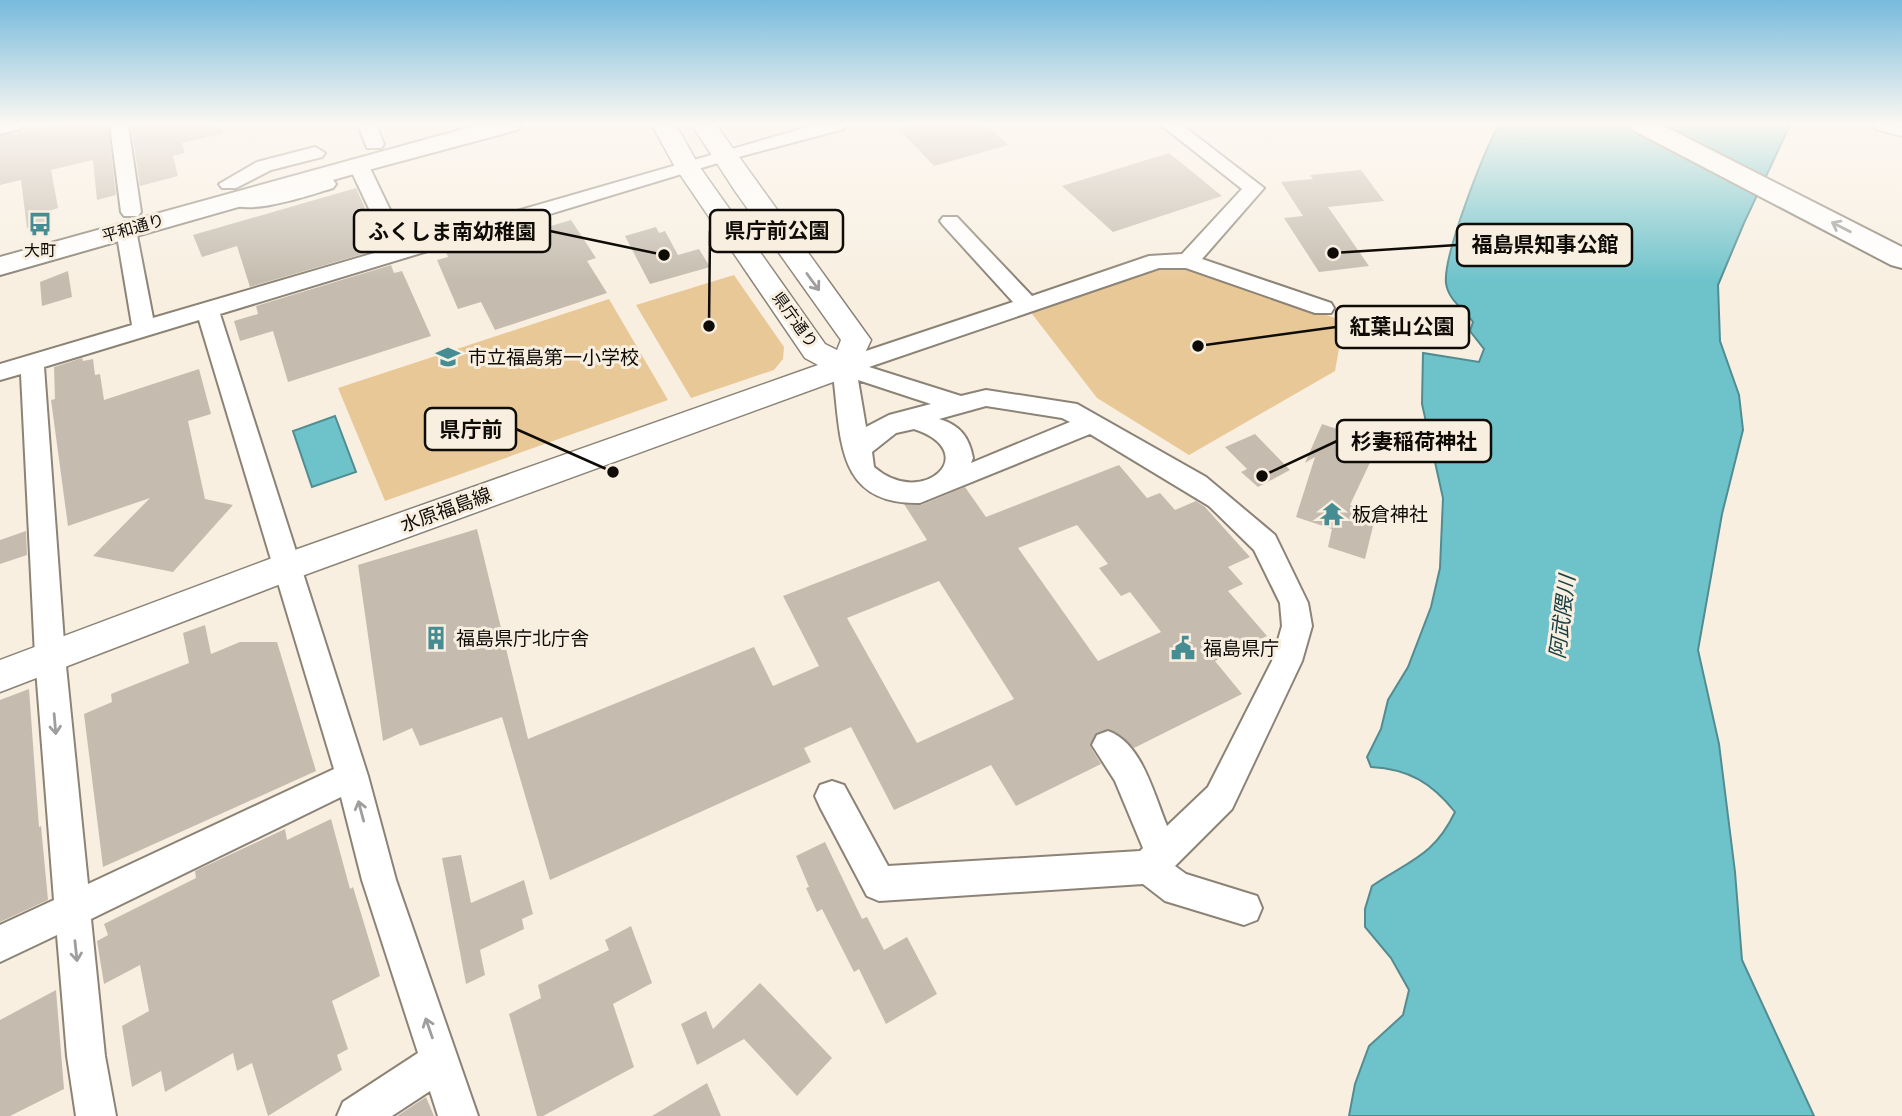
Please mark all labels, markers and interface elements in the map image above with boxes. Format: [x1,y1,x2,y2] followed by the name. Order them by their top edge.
[26,210,54,238] bus stop icon: 大町
[354,210,550,252] callout: ふくしま南幼稚園
[710,210,843,252] callout: 県庁前公園
[100,211,166,245] street label: 平和通り
[725,219,830,242] text: 県庁前公園
[368,220,536,243] text: ふくしま南幼稚園
[1831,220,1852,234] one-way arrow
[1457,224,1632,266] callout: 福島県知事公館
[1472,233,1619,256] text: 福島県知事公館
[24,242,56,259] place label: 大町
[806,272,821,290] one-way arrow
[769,289,821,351] street label: 県庁通り
[1336,306,1469,348] callout: 紅葉山公園
[1350,315,1455,338] text: 紅葉山公園
[434,343,462,371] school or university icon: 市立福島第一小学校
[468,347,639,368] place label: 市立福島第一小学校
[425,408,516,450] callout: 県庁前
[440,418,503,441] text: 県庁前
[1337,420,1491,462] callout: 杉妻稲荷神社
[1351,430,1477,453] text: 杉妻稲荷神社
[398,484,494,536] street label: 水原福島線
[1318,500,1346,528] temple icon: 板倉神社
[1352,504,1428,525] place label: 板倉神社
[1545,572,1579,660] water label: 阿武隈川
[422,624,450,652] building icon: 福島県庁北庁舎
[456,628,589,649] place label: 福島県庁北庁舎
[1169,634,1197,662] public building icon: 福島県庁
[1203,638,1279,659] place label: 福島県庁
[49,713,62,735] one-way arrow
[354,800,367,823] one-way arrow
[69,939,82,962] one-way arrow
[422,1017,434,1039] one-way arrow

